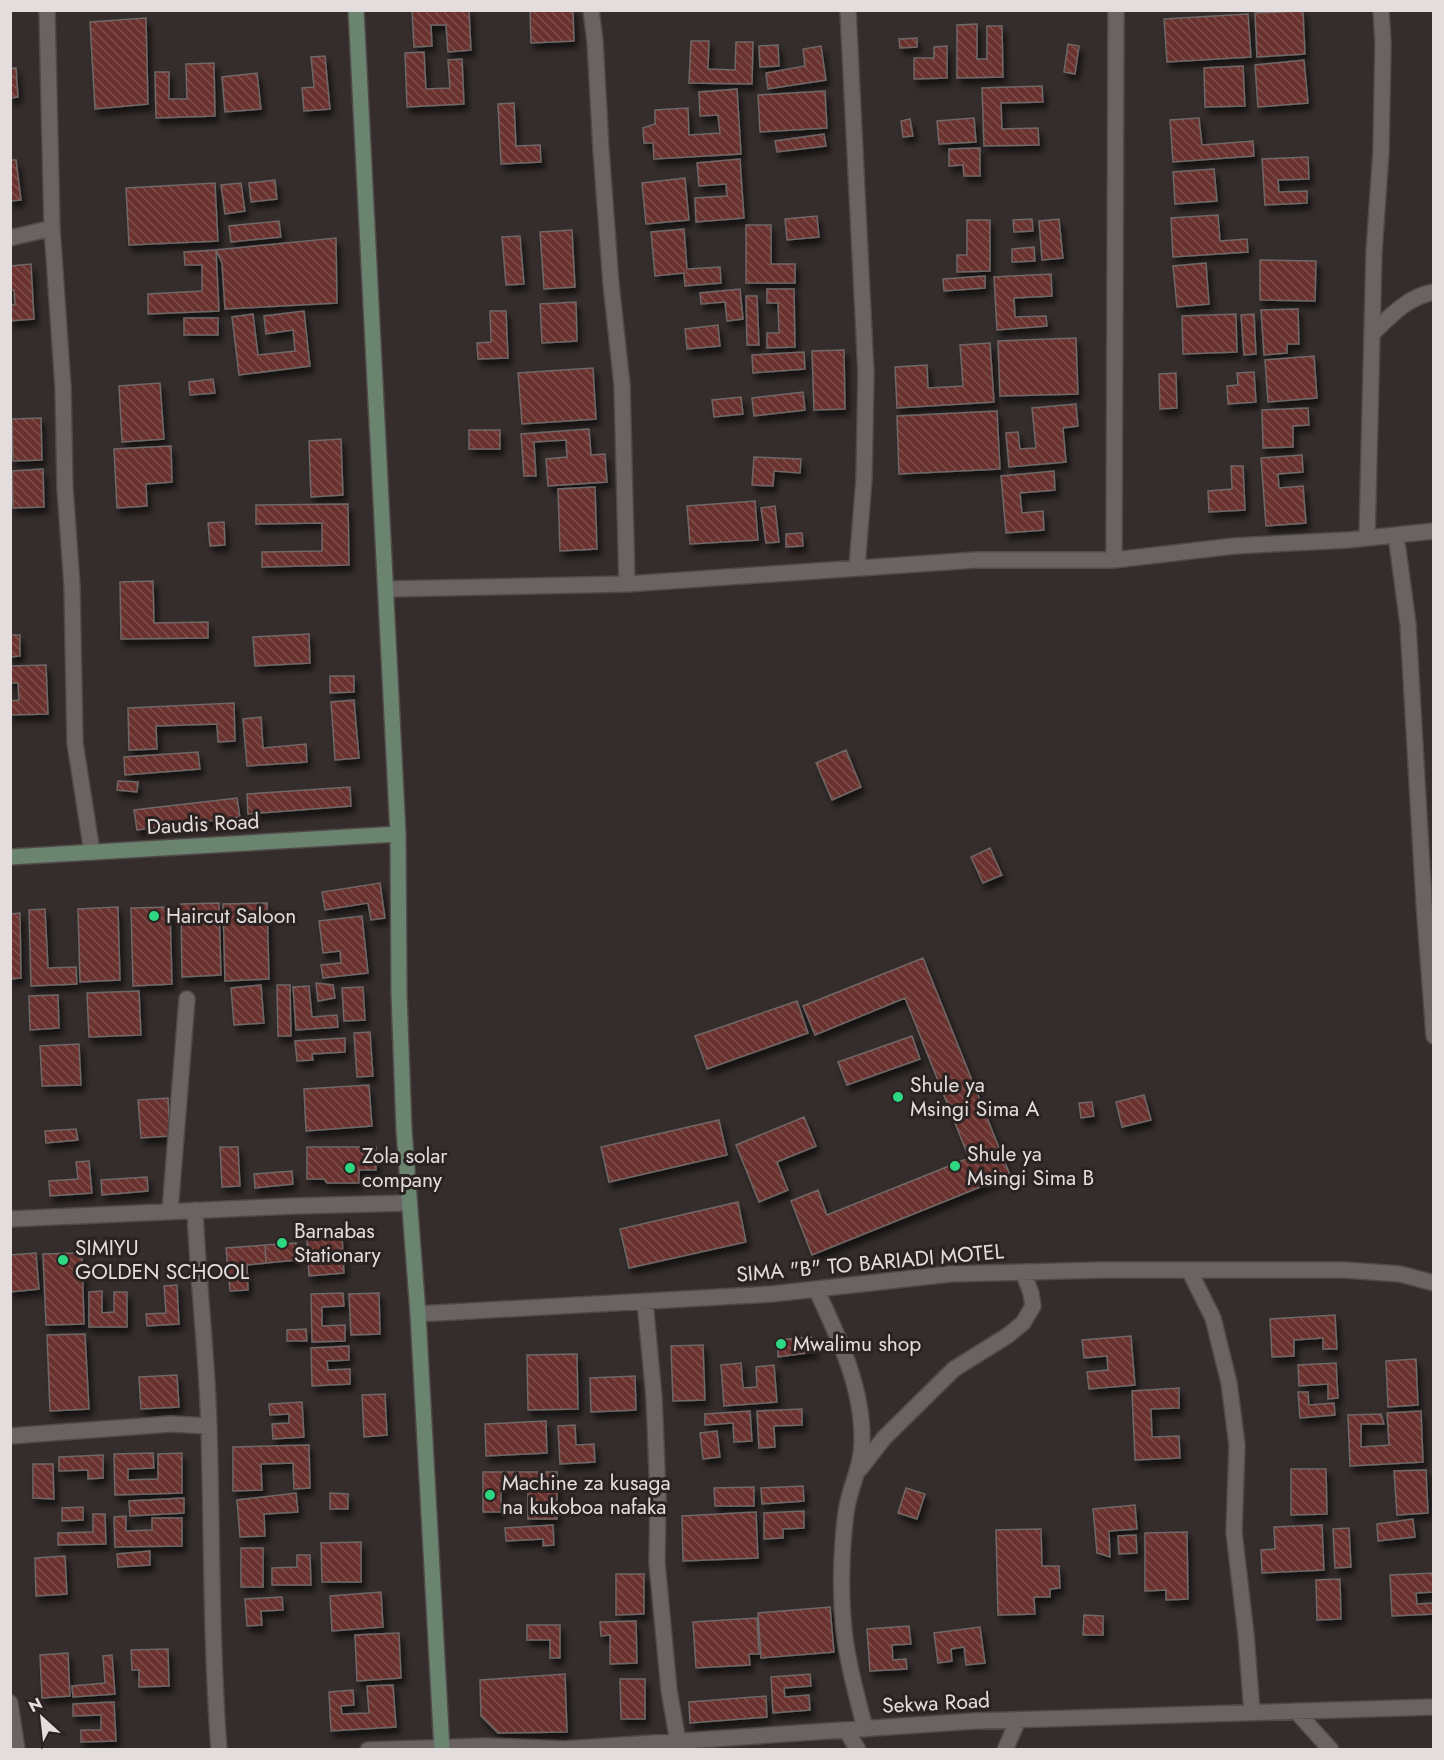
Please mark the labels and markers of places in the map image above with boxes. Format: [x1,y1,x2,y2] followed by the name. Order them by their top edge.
[166,901,296,931] place label: Haircut Saloon
[147,909,161,923] marker: Haircut Saloon
[910,1070,1039,1124] place label: Shule ya Msingi Sima A
[891,1090,905,1104] marker: Shule ya Msingi Sima A
[967,1139,1094,1193] place label: Shule ya Msingi Sima B
[362,1141,448,1195] place label: Zola solar company
[948,1159,962,1173] marker: Shule ya Msingi Sima B
[343,1161,357,1175] marker: Zola solar company
[294,1216,382,1270] place label: Barnabas Stationary
[75,1233,250,1287] place label: SIMIYU GOLDEN SCHOOL
[275,1236,289,1250] marker: Barnabas Stationary
[56,1253,70,1267] marker: SIMIYU GOLDEN SCHOOL
[793,1329,921,1359] place label: Mwalimu shop
[774,1337,788,1351] marker: Mwalimu shop
[502,1468,671,1522] place label: Machine za kusaga na kukoboa nafaka
[483,1488,497,1502] marker: Machine za kusaga na kukoboa nafaka

